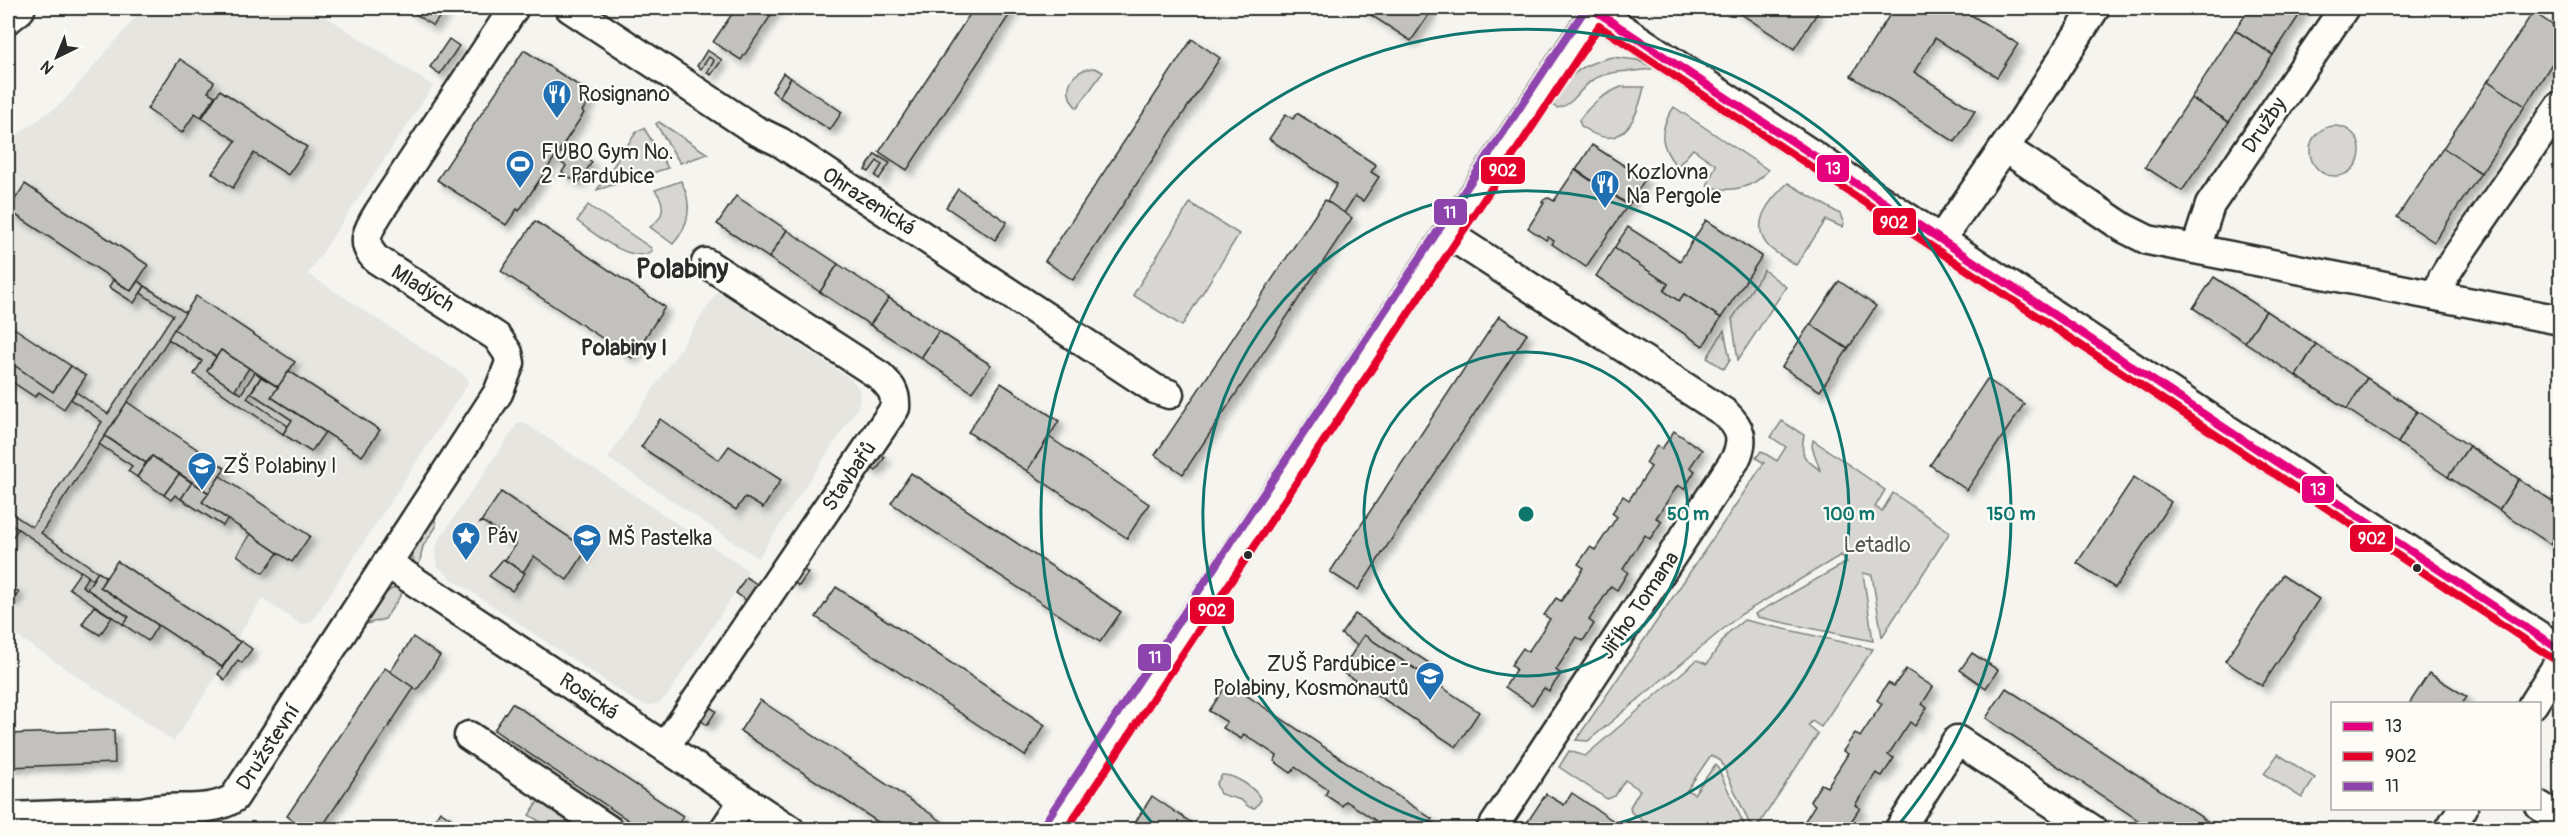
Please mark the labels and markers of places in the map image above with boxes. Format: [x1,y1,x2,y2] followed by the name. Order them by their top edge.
[541,78,573,120] restaurant icon: Rosignano
[578,81,670,108] place label: Rosignano
[541,139,674,190] place label: FUBO Gym No. 2 - Pardubice
[504,148,536,190] sports icon: FUBO Gym No. 2 - Pardubice
[1626,159,1722,210] place label: Kozlovna Na Pergole
[1589,168,1621,210] restaurant icon: Kozlovna Na Pergole
[186,450,218,492] school or university icon: ZŠ Polabiny I
[223,452,337,480] place label: ZŠ Polabiny I
[1516,504,1536,524] centre of rings
[450,520,482,562] place icon: Páv
[571,522,603,564] school or university icon: MŠ Pastelka
[487,523,518,550] place label: Páv
[608,524,712,552] place label: MŠ Pastelka
[1242,549,1254,561] unlabelled marker
[2411,562,2423,574] unlabelled marker
[1213,650,1409,702] place label: ZUŠ Pardubice - Polabiny, Kosmonautů
[1414,660,1446,702] school or university icon: ZUŠ Pardubice - Polabiny, Kosmonautů

